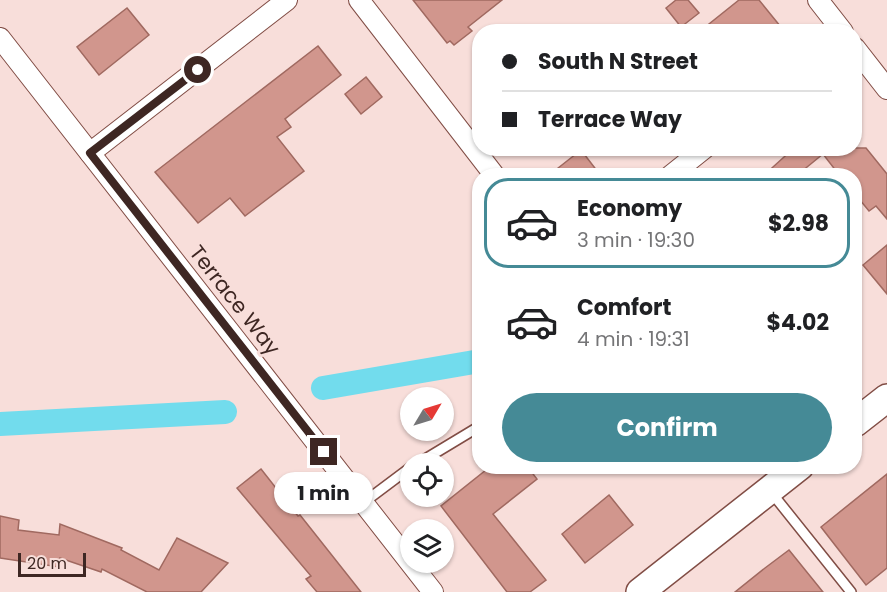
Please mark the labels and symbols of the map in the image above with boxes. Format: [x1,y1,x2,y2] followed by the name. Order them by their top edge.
[184,56,211,83] route start
[183,239,287,361] street label: Terrace Way
[400,387,454,441] north arrow
[310,438,337,465] route end
[274,473,374,515] callout: 1 min
[18,550,86,578] scale bar

